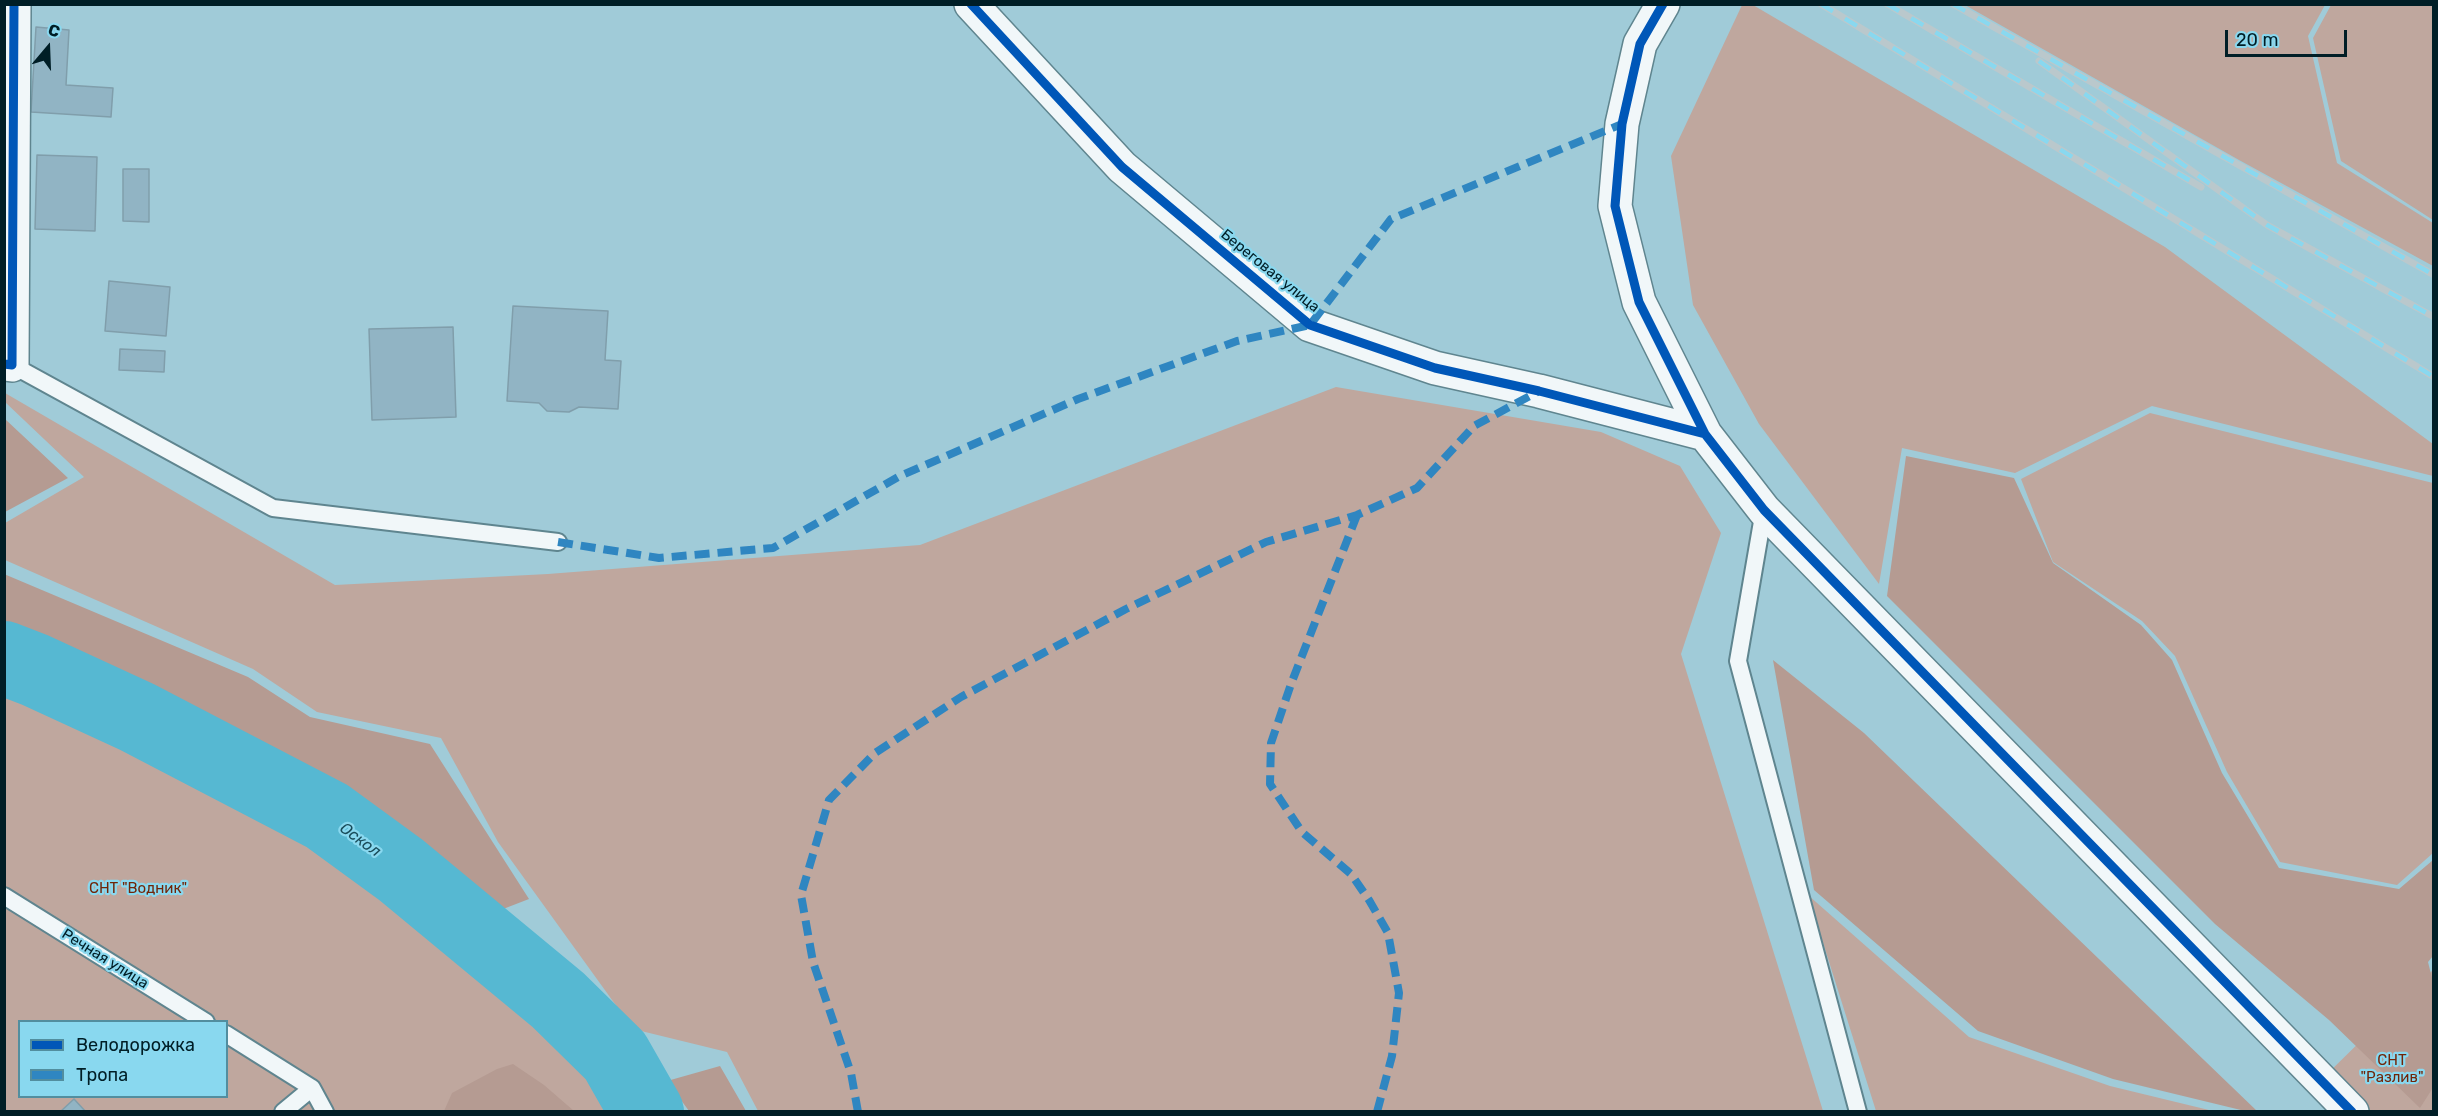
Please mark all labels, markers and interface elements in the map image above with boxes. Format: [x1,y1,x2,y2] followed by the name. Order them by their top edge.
[18,18,78,78] north arrow
[2228,18,2350,56] scale bar
[46,20,62,41] text: С
[2236,29,2278,51] text: 20 m
[1217,226,1323,316] street label: Береговая улица
[336,819,384,861] water label: Оскол
[89,880,187,898] park label: СНТ "Водник"
[58,925,152,993] street label: Речная улица
[18,1020,228,1098] legend
[76,1034,195,1056] text: Велодорожка
[2360,1052,2424,1087] park label: СНТ "Разлив"
[76,1064,128,1086] text: Тропа

